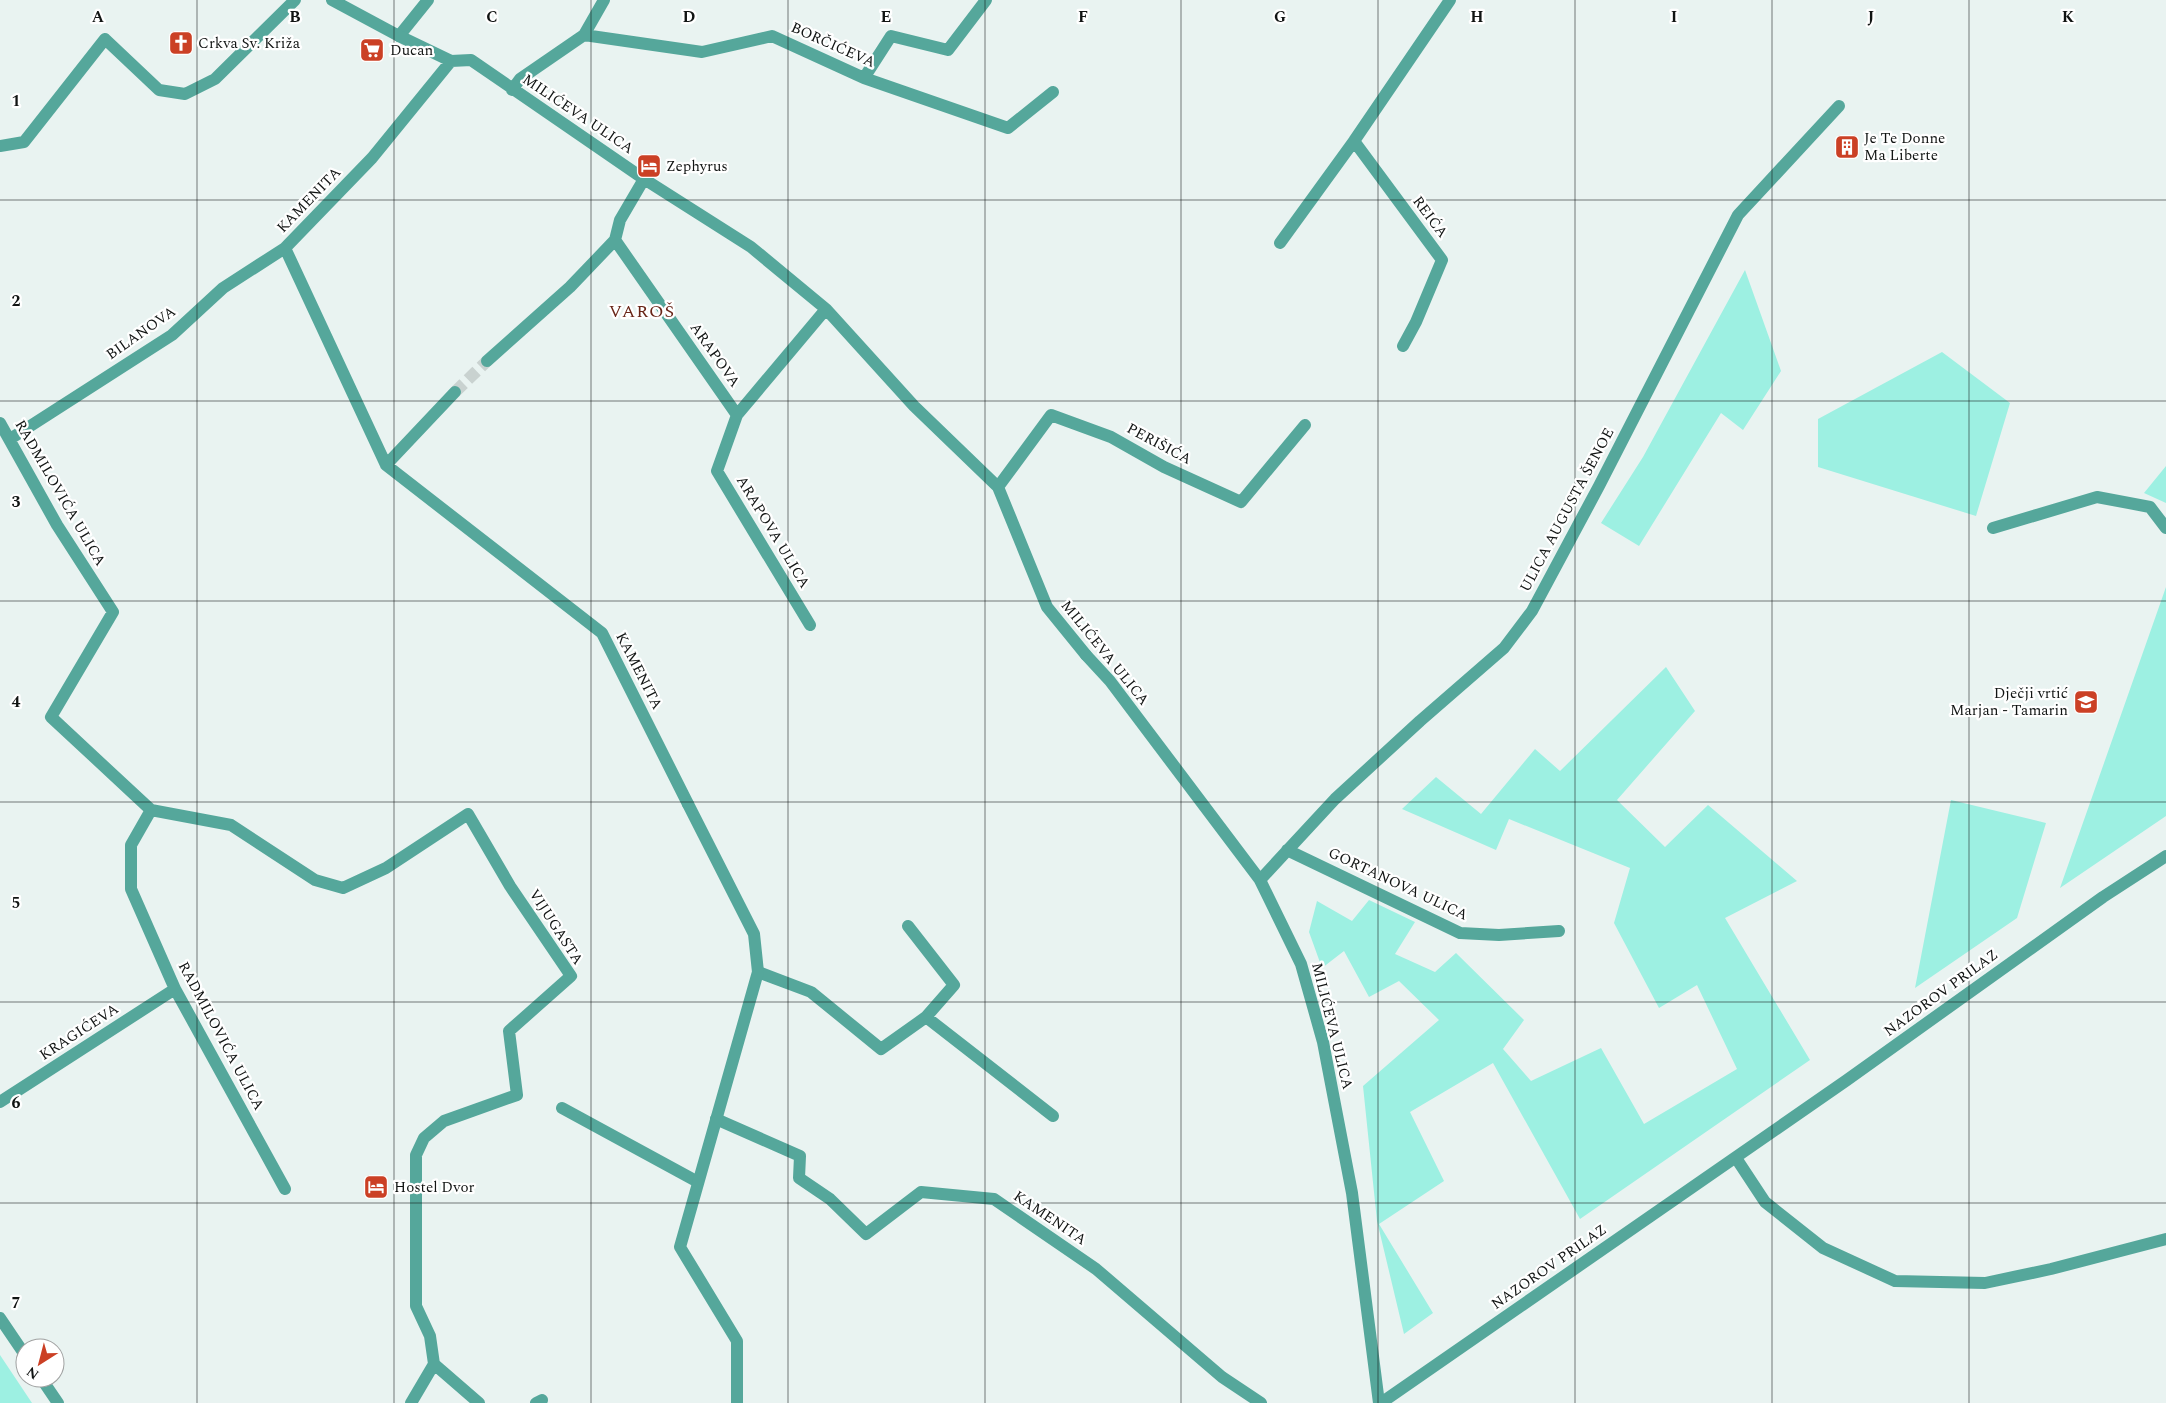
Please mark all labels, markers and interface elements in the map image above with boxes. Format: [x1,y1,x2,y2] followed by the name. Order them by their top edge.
[92,5,105,29] text: A
[289,5,301,29] text: B
[486,5,498,29] text: C
[683,5,696,29] text: D
[881,5,891,29] text: E
[1078,5,1088,29] text: F
[1274,5,1286,29] text: G
[1470,5,1484,29] text: H
[1671,5,1677,29] text: I
[1868,5,1875,29] text: J
[2062,5,2075,29] text: K
[787,16,879,74] street label: BORČIĆEVA
[168,30,194,56] church icon: Crkva Sv. Križa
[198,32,301,55] place label: Crkva Sv. Križa
[359,37,385,63] supermarket icon: Ducan
[390,39,434,62] place label: Ducan
[518,68,638,160] street label: MILIĆEVA ULICA
[12,89,20,113] text: 1
[1864,127,1945,167] place label: Je Te Donne Ma Liberte
[1834,134,1860,160] building icon: Je Te Donne Ma Liberte
[636,153,662,179] hotel icon: Zephyrus
[666,155,728,178] place label: Zephyrus
[271,162,347,238] street label: KAMENITA
[1407,191,1453,243] street label: REIĆA
[12,289,21,313] text: 2
[609,298,675,325] district label: VAROŠ
[101,300,181,366] street label: BILANOVA
[684,318,746,392] street label: ARAPOVA
[9,415,111,571] street label: RADMILOVIĆA ULICA
[1122,417,1196,471] street label: PERIŠIĆA
[1514,424,1620,596] street label: ULICA AUGUSTA ŠENOE
[730,471,816,593] street label: ARAPOVA ULICA
[12,490,21,514] text: 3
[1055,595,1155,711] street label: MILIĆEVA ULICA
[610,628,668,714] street label: KAMENITA
[1950,682,2068,722] place label: Dječji vrtić Marjan - Tamarin
[2073,689,2099,715] school or university icon: Dječji vrtić Marjan - Tamarin
[12,690,21,714] text: 4
[1324,841,1472,927] street label: GORTANOVA ULICA
[523,885,589,969] street label: VIJUGASTA
[12,891,20,915] text: 5
[1879,944,2003,1042] street label: NAZOROV PRILAZ
[172,957,270,1115] street label: RADMILOVIĆA ULICA
[1305,960,1359,1092] street label: MILIĆEVA ULICA
[35,998,123,1066] street label: KRAGIĆEVA
[12,1091,21,1115] text: 6
[363,1174,389,1200] hotel icon: Hostel Dvor
[394,1176,475,1199] place label: Hostel Dvor
[1009,1185,1091,1251] street label: KAMENITA
[1487,1219,1611,1315] street label: NAZOROV PRILAZ
[12,1291,21,1315] text: 7
[15,1338,65,1388] north arrow
[22,1361,43,1385] text: N

